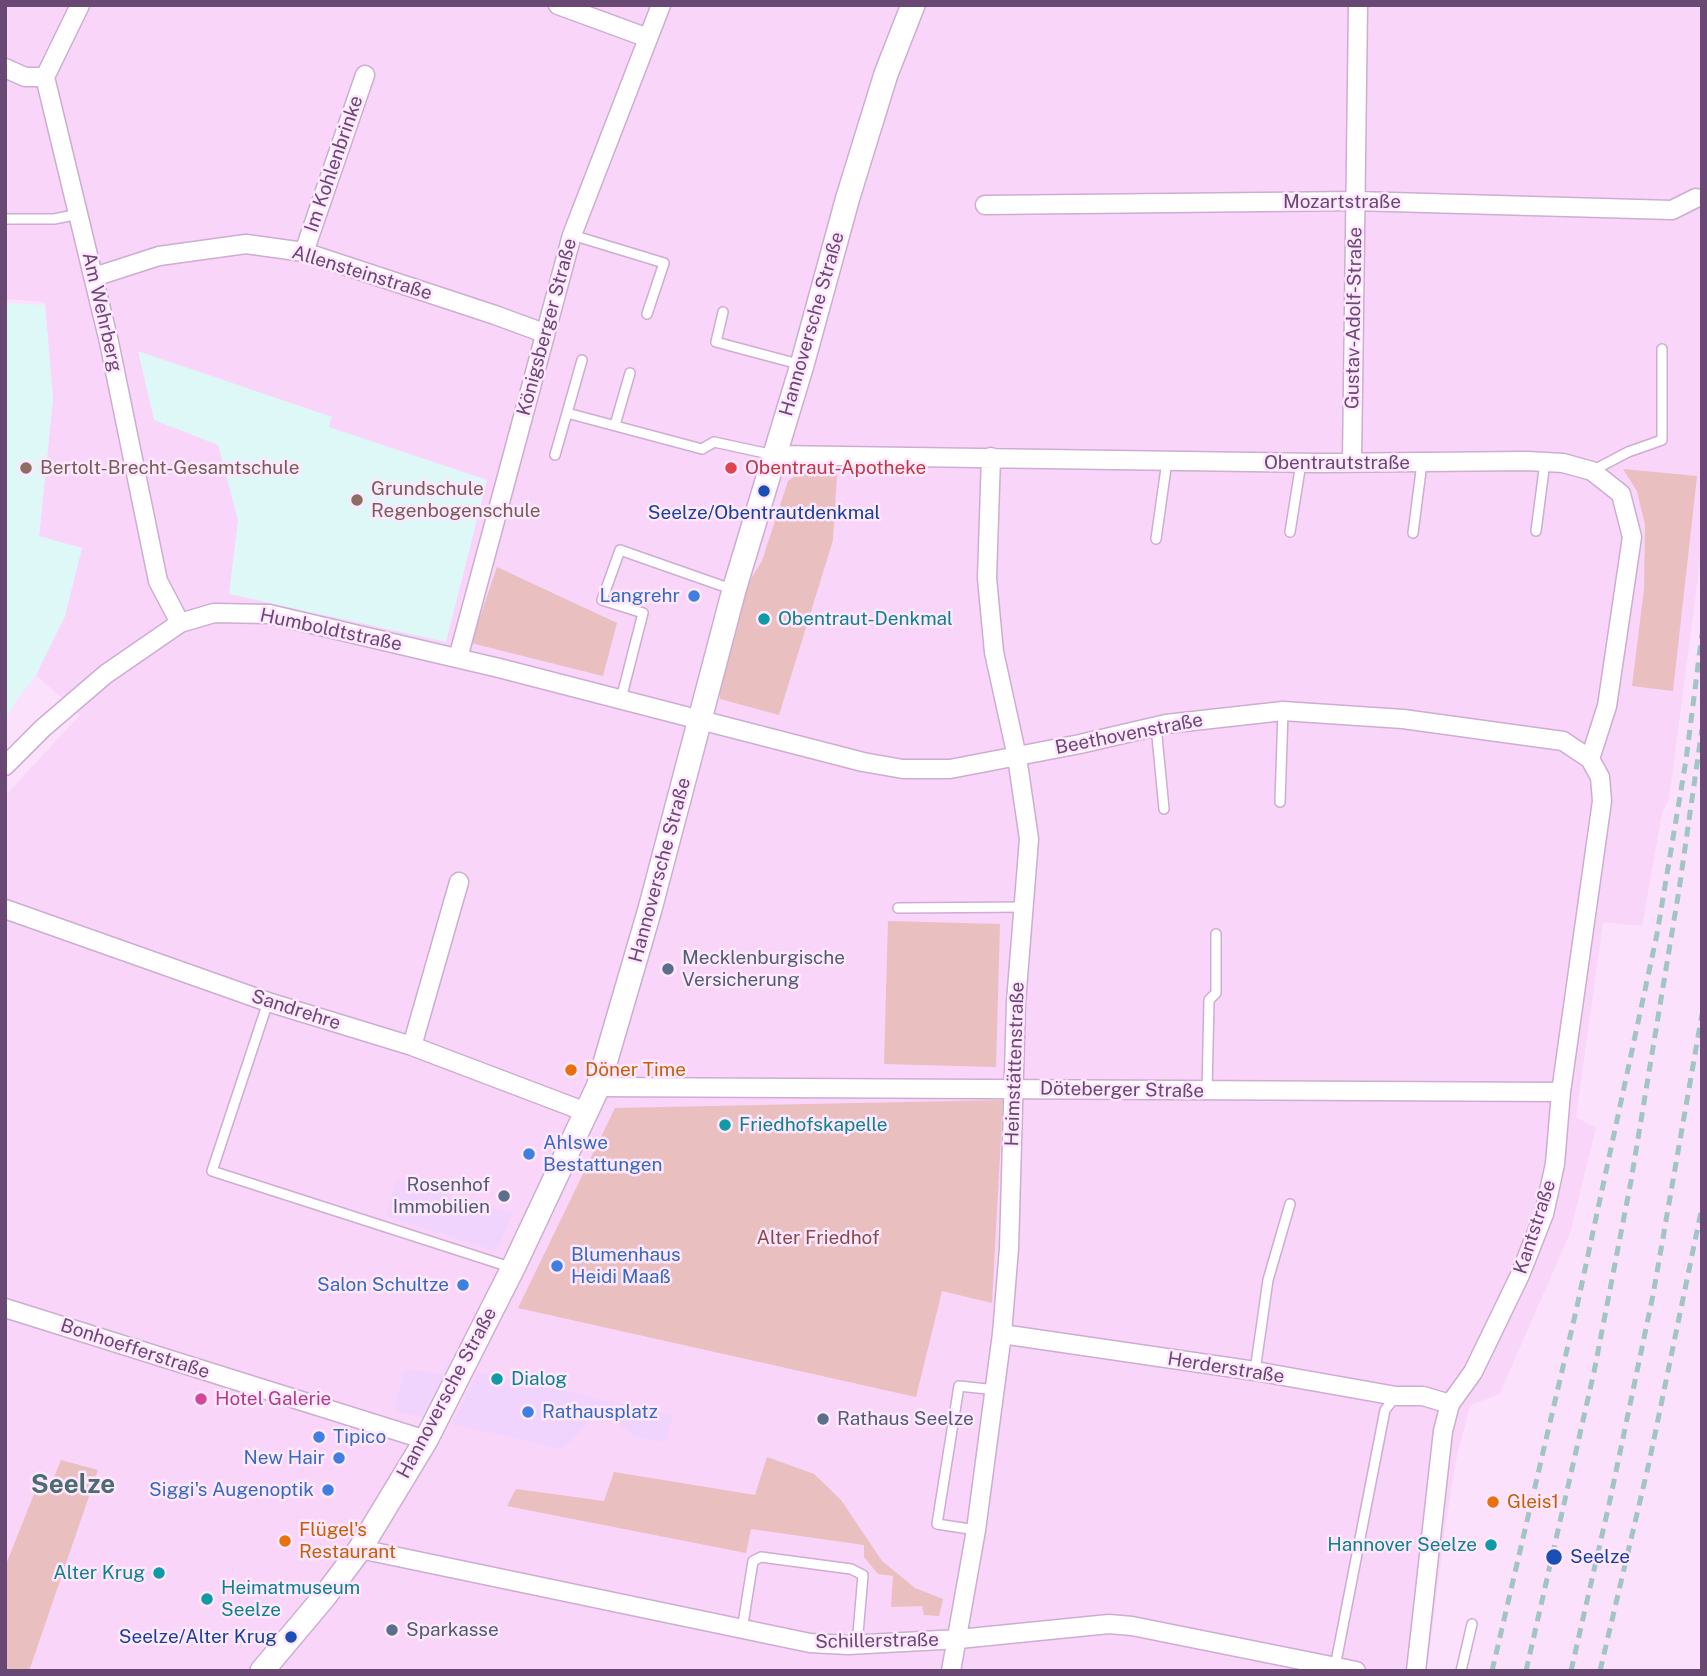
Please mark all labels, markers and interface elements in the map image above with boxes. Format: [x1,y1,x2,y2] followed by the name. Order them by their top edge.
[300,93,368,235] street label: Im Kohlenbrinke
[1283,191,1401,213] street label: Mozartstraße
[1341,227,1367,409] street label: Gustav-Adolf-Straße
[775,229,849,419] street label: Hannoversche Straße
[512,236,582,418] street label: Königsberger Straße
[289,241,435,305] street label: Allensteinstraße
[77,250,127,374] street label: Am Wehrberg
[1264,452,1410,474] street label: Obentrautstraße
[40,457,299,479] place label: Bertolt-Brecht-Gesamtschule
[745,457,926,479] place label: Obentraut-Apotheke
[18,460,34,476] marker: Bertolt-Brecht-Gesamtschule
[723,460,739,476] marker: Obentraut-Apotheke
[371,478,541,522] place label: Grundschule Regenbogenschule
[756,483,772,499] marker: Seelze/Obentrautdenkmal
[349,492,365,508] marker: Grundschule Regenbogenschule
[648,502,880,524] place label: Seelze/Obentrautdenkmal
[600,585,680,607] place label: Langrehr
[686,588,702,604] marker: Langrehr
[258,604,404,656] street label: Humboldtstraße
[778,608,953,630] place label: Obentraut-Denkmal
[756,611,772,627] marker: Obentraut-Denkmal
[1053,708,1205,760] street label: Beethovenstraße
[624,775,696,965] street label: Hannoversche Straße
[682,947,845,991] place label: Mecklenburgische Versicherung
[660,961,676,977] marker: Mecklenburgische Versicherung
[1001,981,1029,1147] street label: Heimstättenstraße
[248,985,344,1035] street label: Sandrehre
[585,1059,686,1081] place label: Döner Time
[563,1062,579,1078] marker: Döner Time
[1040,1077,1204,1103] street label: Döteberger Straße
[739,1114,887,1136] place label: Friedhofskapelle
[717,1117,733,1133] marker: Friedhofskapelle
[543,1132,662,1176] place label: Ahlswe Bestattungen
[521,1146,537,1162] marker: Ahlswe Bestattungen
[393,1174,490,1218] place label: Rosenhof Immobilien
[1509,1177,1561,1277] street label: Kantstraße
[496,1188,512,1204] marker: Rosenhof Immobilien
[757,1227,879,1249] park label: Alter Friedhof
[571,1244,681,1288] place label: Blumenhaus Heidi Maaß
[549,1258,565,1274] marker: Blumenhaus Heidi Maaß
[317,1274,449,1296] place label: Salon Schultze
[455,1277,471,1293] marker: Salon Schultze
[392,1304,502,1482] street label: Hannoversche Straße
[58,1314,212,1384] street label: Bonhoefferstraße
[1166,1347,1286,1389] street label: Herderstraße
[511,1368,567,1390] place label: Dialog
[489,1371,505,1387] marker: Dialog
[215,1388,331,1410] place label: Hotel Galerie
[193,1391,209,1407] marker: Hotel Galerie
[542,1401,658,1423] place label: Rathausplatz
[520,1404,536,1420] marker: Rathausplatz
[837,1408,974,1430] place label: Rathaus Seelze
[815,1411,831,1427] marker: Rathaus Seelze
[333,1426,386,1448] place label: Tipico
[311,1429,327,1445] marker: Tipico
[243,1447,325,1469] place label: New Hair
[331,1450,347,1466] marker: New Hair
[31,1469,115,1501] district label: Seelze
[149,1479,314,1501] place label: Siggi's Augenoptik
[320,1482,336,1498] marker: Siggi's Augenoptik
[1507,1491,1559,1513] place label: Gleis1
[1485,1494,1501,1510] marker: Gleis1
[299,1519,396,1563] place label: Flügel's Restaurant
[277,1533,293,1549] marker: Flügel's Restaurant
[1327,1534,1477,1556] place label: Hannover Seelze
[1483,1537,1499,1553] marker: Hannover Seelze
[1570,1546,1630,1568] place label: Seelze
[1544,1547,1564,1567] marker: Seelze
[53,1562,145,1584] place label: Alter Krug
[151,1565,167,1581] marker: Alter Krug
[221,1577,360,1621] place label: Heimatmuseum Seelze
[199,1591,215,1607] marker: Heimatmuseum Seelze
[406,1619,499,1641] place label: Sparkasse
[384,1622,400,1638] marker: Sparkasse
[119,1626,277,1648] place label: Seelze/Alter Krug
[283,1629,299,1645] marker: Seelze/Alter Krug
[815,1629,939,1653] street label: Schillerstraße

